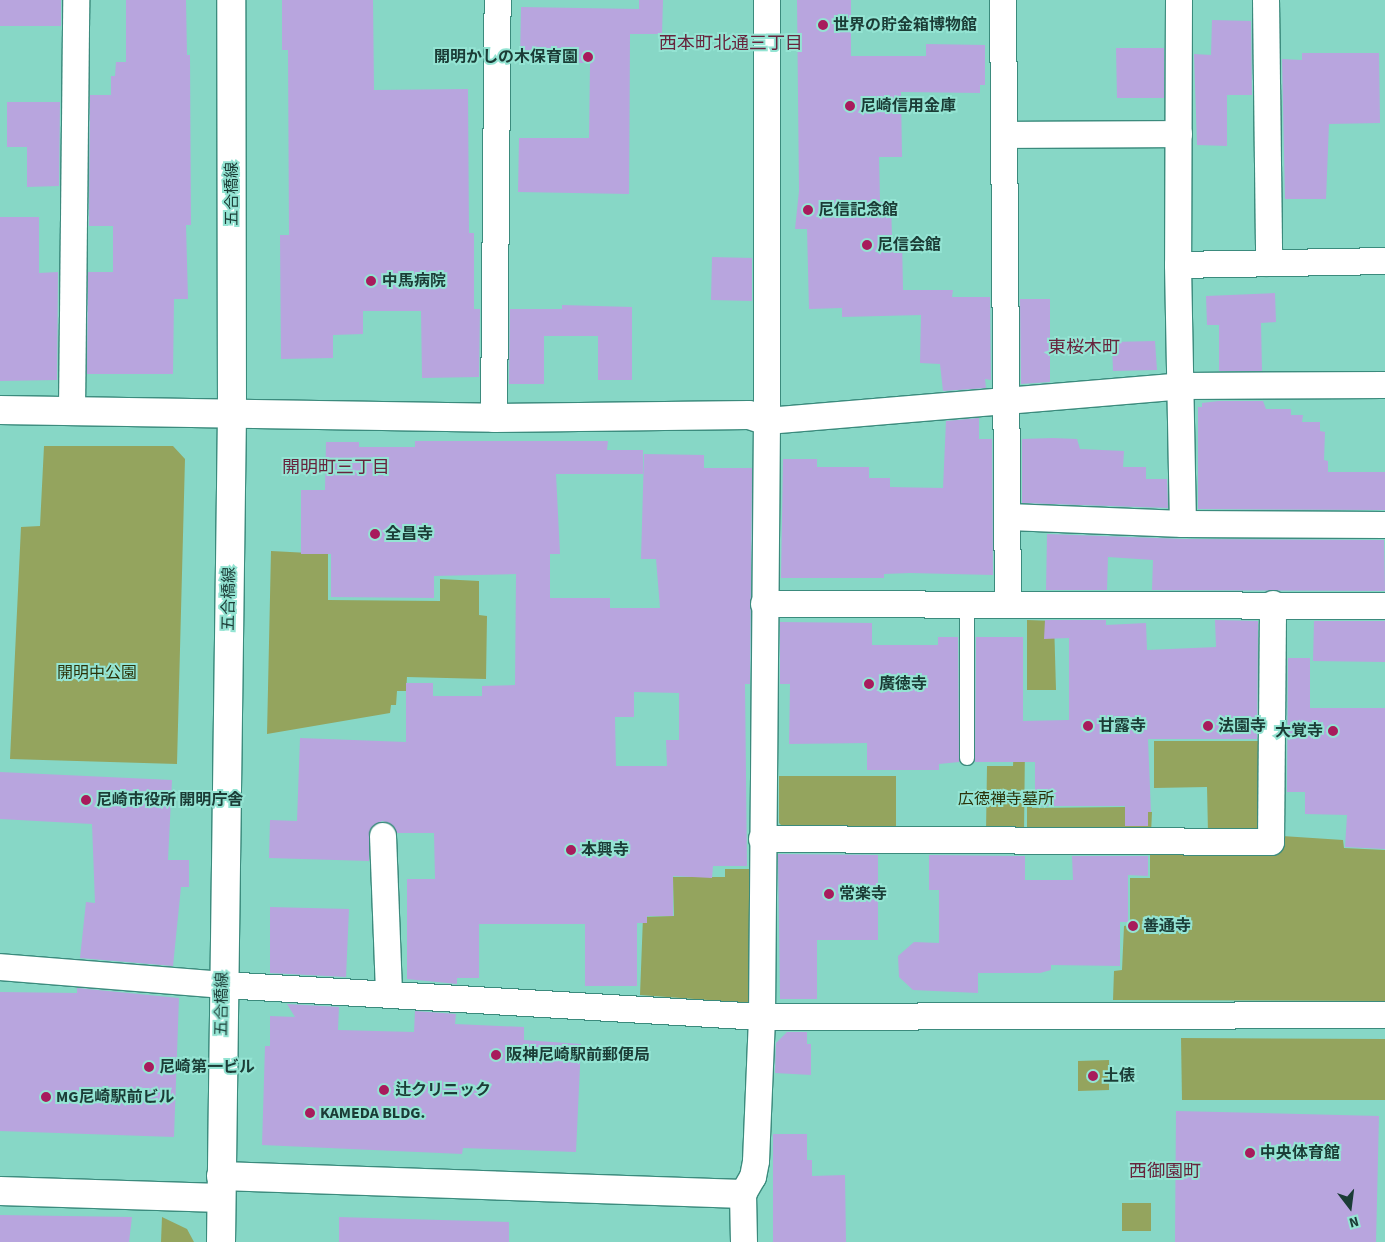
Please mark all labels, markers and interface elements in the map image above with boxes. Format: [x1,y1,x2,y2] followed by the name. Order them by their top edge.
[833,15,977,35] place label: 世界の貯金箱博物館
[817,19,829,31] marker: 世界の貯金箱博物館
[659,33,803,55] district label: 西本町北通三丁目
[434,47,578,67] place label: 開明かしの木保育園
[582,51,594,63] marker: 開明かしの木保育園
[860,96,956,116] place label: 尼崎信用金庫
[844,100,856,112] marker: 尼崎信用金庫
[222,162,242,226] street label: 五合橋線
[818,200,898,220] place label: 尼信記念館
[802,204,814,216] marker: 尼信記念館
[877,235,941,255] place label: 尼信会館
[861,239,873,251] marker: 尼信会館
[382,271,446,291] place label: 中馬病院
[364,274,378,288] marker: 中馬病院
[1048,337,1120,359] district label: 東桜木町
[282,457,390,479] district label: 開明町三丁目
[385,524,433,544] place label: 全昌寺
[369,528,381,540] marker: 全昌寺
[219,567,239,631] street label: 五合橋線
[57,663,137,683] park label: 開明中公園
[879,674,927,694] place label: 廣徳寺
[863,678,875,690] marker: 廣徳寺
[1098,716,1146,736] place label: 甘露寺
[1218,716,1266,736] place label: 法園寺
[1082,720,1094,732] marker: 甘露寺
[1202,720,1214,732] marker: 法園寺
[1275,721,1323,741] place label: 大覚寺
[1327,725,1339,737] marker: 大覚寺
[958,789,1054,809] park label: 広徳禅寺墓所
[96,790,243,810] place label: 尼崎市役所 開明庁舎
[80,794,92,806] marker: 尼崎市役所 開明庁舎
[581,840,629,860] place label: 本興寺
[565,844,577,856] marker: 本興寺
[839,884,887,904] place label: 常楽寺
[823,888,835,900] marker: 常楽寺
[1143,916,1191,936] place label: 善通寺
[1127,920,1139,932] marker: 善通寺
[212,972,232,1036] street label: 五合橋線
[506,1045,650,1065] place label: 阪神尼崎駅前郵便局
[490,1049,502,1061] marker: 阪神尼崎駅前郵便局
[159,1057,255,1077] place label: 尼崎第一ビル
[143,1061,155,1073] marker: 尼崎第一ビル
[1103,1066,1135,1086] place label: 土俵
[1087,1070,1099,1082] marker: 土俵
[395,1080,491,1100] place label: 辻クリニック
[377,1083,391,1097] marker: 辻クリニック
[56,1087,174,1107] place label: MG尼崎駅前ビル
[40,1091,52,1103] marker: MG尼崎駅前ビル
[320,1103,425,1123] place label: KAMEDA BLDG.
[304,1107,316,1119] marker: KAMEDA BLDG.
[1260,1143,1340,1163] place label: 中央体育館
[1244,1147,1256,1159] marker: 中央体育館
[1129,1161,1201,1183] district label: 西御園町
[1325,1182,1375,1232] north arrow
[1347,1211,1361,1232] text: N

